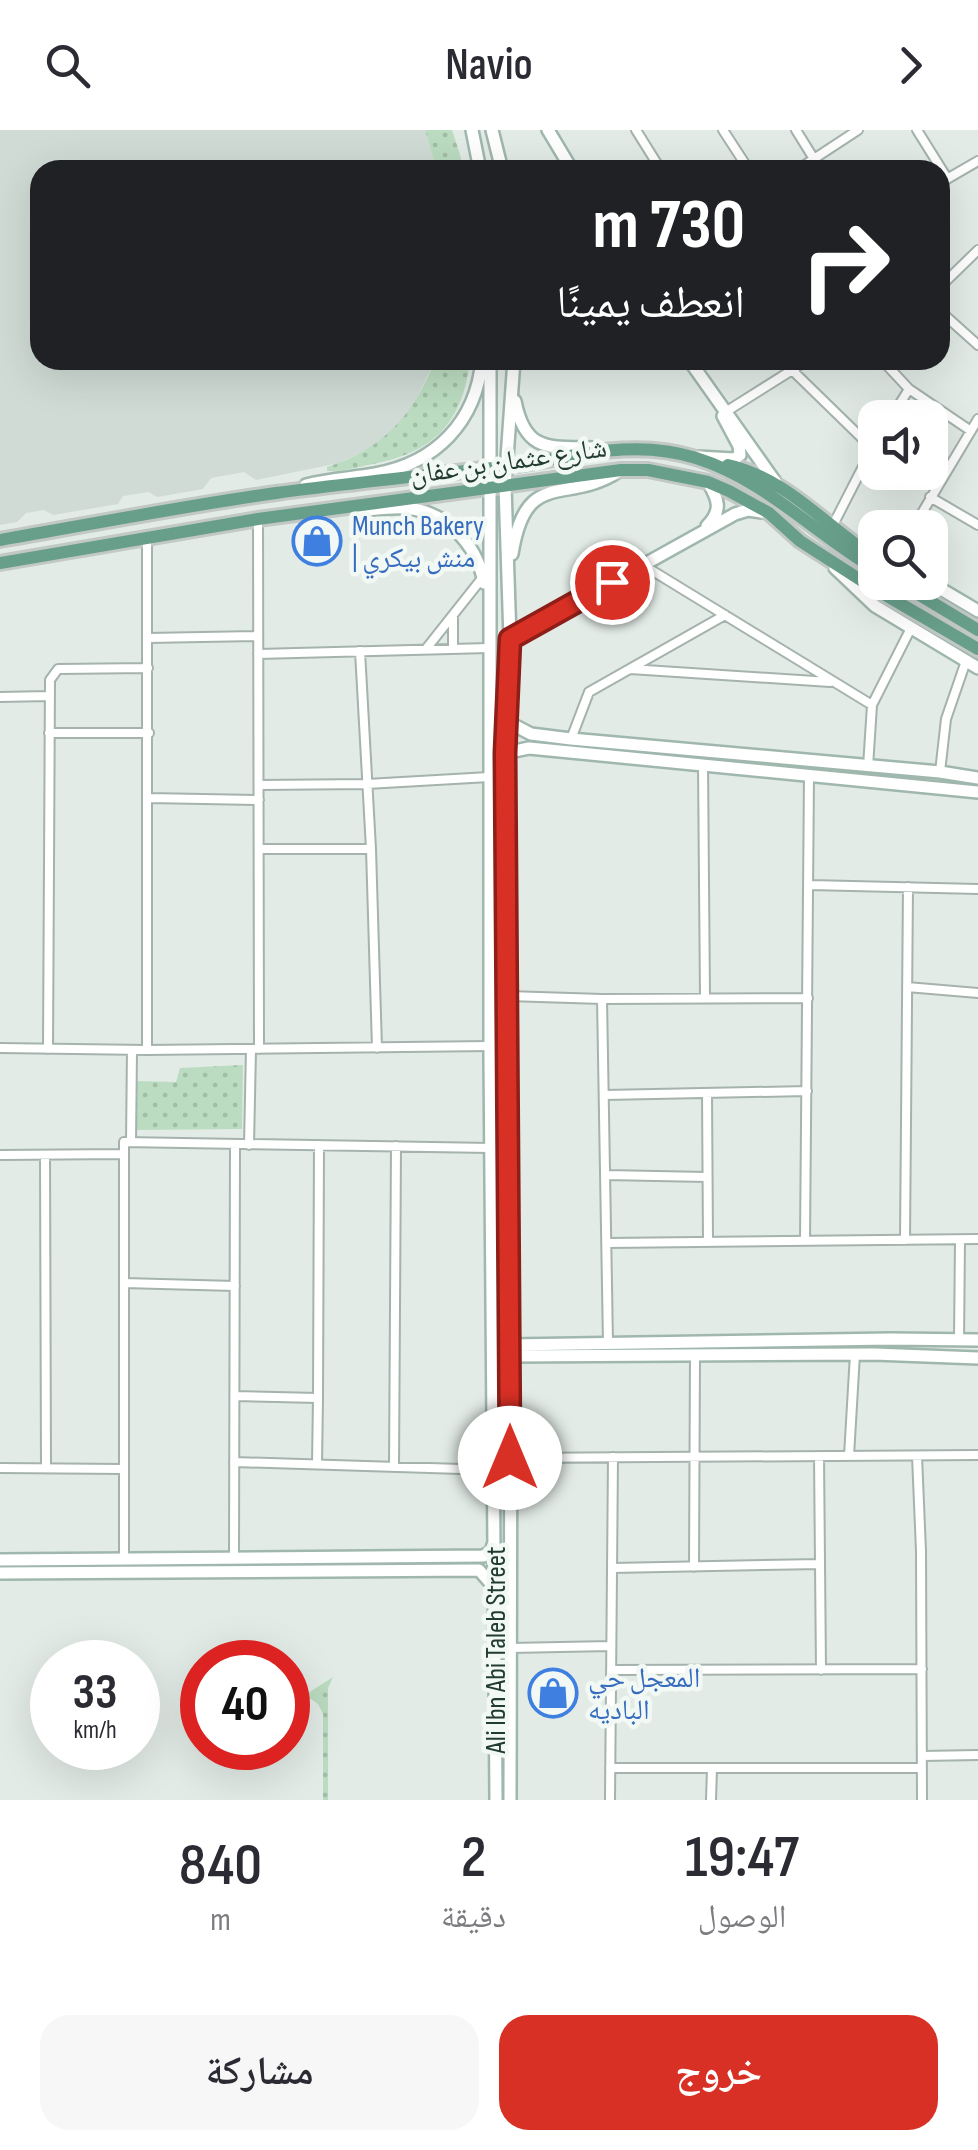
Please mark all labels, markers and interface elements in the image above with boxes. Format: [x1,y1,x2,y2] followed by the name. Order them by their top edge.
[40,38,95,93] icon: search
[445,38,533,93] text: Navio
[883,38,938,93] icon: forward
[592,184,745,268] text: 730 m
[780,200,910,330] icon: right
[556,276,745,331] text: انعطف يمينًا
[858,400,948,600] map controls
[858,400,948,490] button: sound
[408,431,609,492] street label: شارع عثمان بن عفان
[352,510,484,580] place label: Munch Bakery | منش بيكري
[858,510,948,600] button: search
[291,515,343,567] shop icon: Munch Bakery | منش بيكري
[570,540,655,625] pin
[585,555,640,610] icon: arrive
[458,1406,562,1510] position arrow
[480,1546,513,1755] street label: Ali Ibn Abi Taleb Street
[180,1640,310,1770] speed limit sign: 40
[588,1662,700,1727] place label: المعجل حي الباديه
[73,1663,117,1723] text: 33
[527,1667,579,1719] shop icon: المعجل حي الباديه
[73,1715,117,1746] text: km/h
[461,1822,486,1894] text: 2
[685,1822,799,1894] text: 19:47
[179,1830,262,1902] text: 840
[441,1898,506,1937] text: دقيقة
[698,1898,786,1937] text: الوصول
[210,1901,231,1940] text: m
[40,2015,479,2130] button: مشاركة
[499,2015,938,2130] button: خروج

